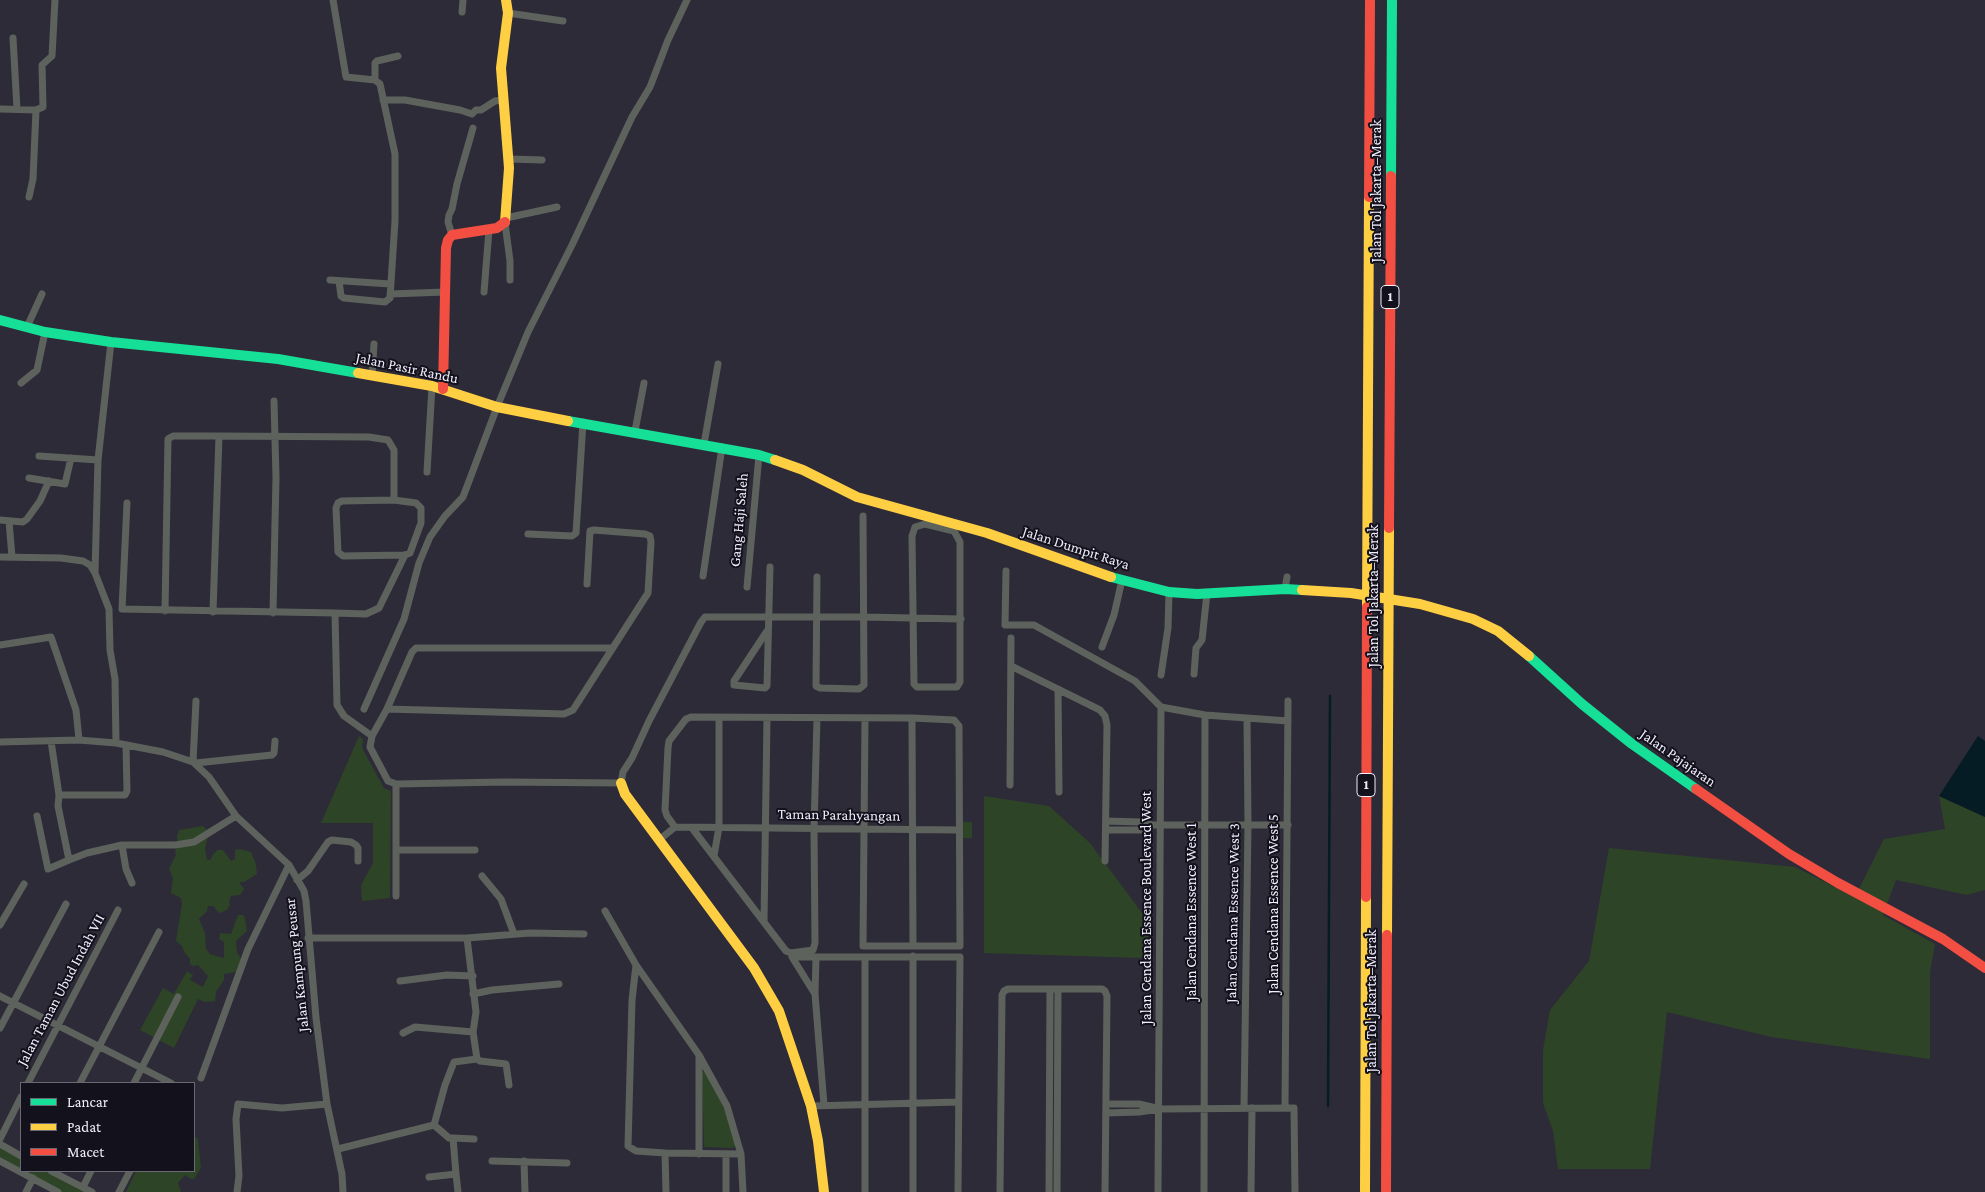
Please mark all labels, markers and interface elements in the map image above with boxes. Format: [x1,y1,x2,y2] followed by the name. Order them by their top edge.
[1367,120,1385,262] street label: Jalan Tol Jakarta–Merak
[1381,286,1399,308] road number: 1
[354,348,460,388] street label: Jalan Pasir Randu
[726,472,752,568] street label: Gang Haji Saleh
[1020,522,1132,574] street label: Jalan Dumpit Raya
[1364,525,1382,667] street label: Jalan Tol Jakarta–Merak
[1637,725,1719,791] street label: Jalan Pajajaran
[1357,774,1375,796] road number: 1
[1137,791,1155,1025] street label: Jalan Cendana Essence Boulevard West
[777,805,901,825] street label: Taman Parahyangan
[1264,814,1282,994] street label: Jalan Cendana Essence West 5
[1182,823,1200,1001] street label: Jalan Cendana Essence West 1
[1222,823,1244,1003] street label: Jalan Cendana Essence West 3
[281,897,313,1033] street label: Jalan Kampung Peusar
[13,911,109,1069] street label: Jalan Taman Ubud Indah VII
[1362,930,1380,1072] street label: Jalan Tol Jakarta–Merak
[20,1082,195,1172] legend
[67,1094,108,1110] text: Lancar
[67,1119,101,1135] text: Padat
[67,1144,104,1160] text: Macet

